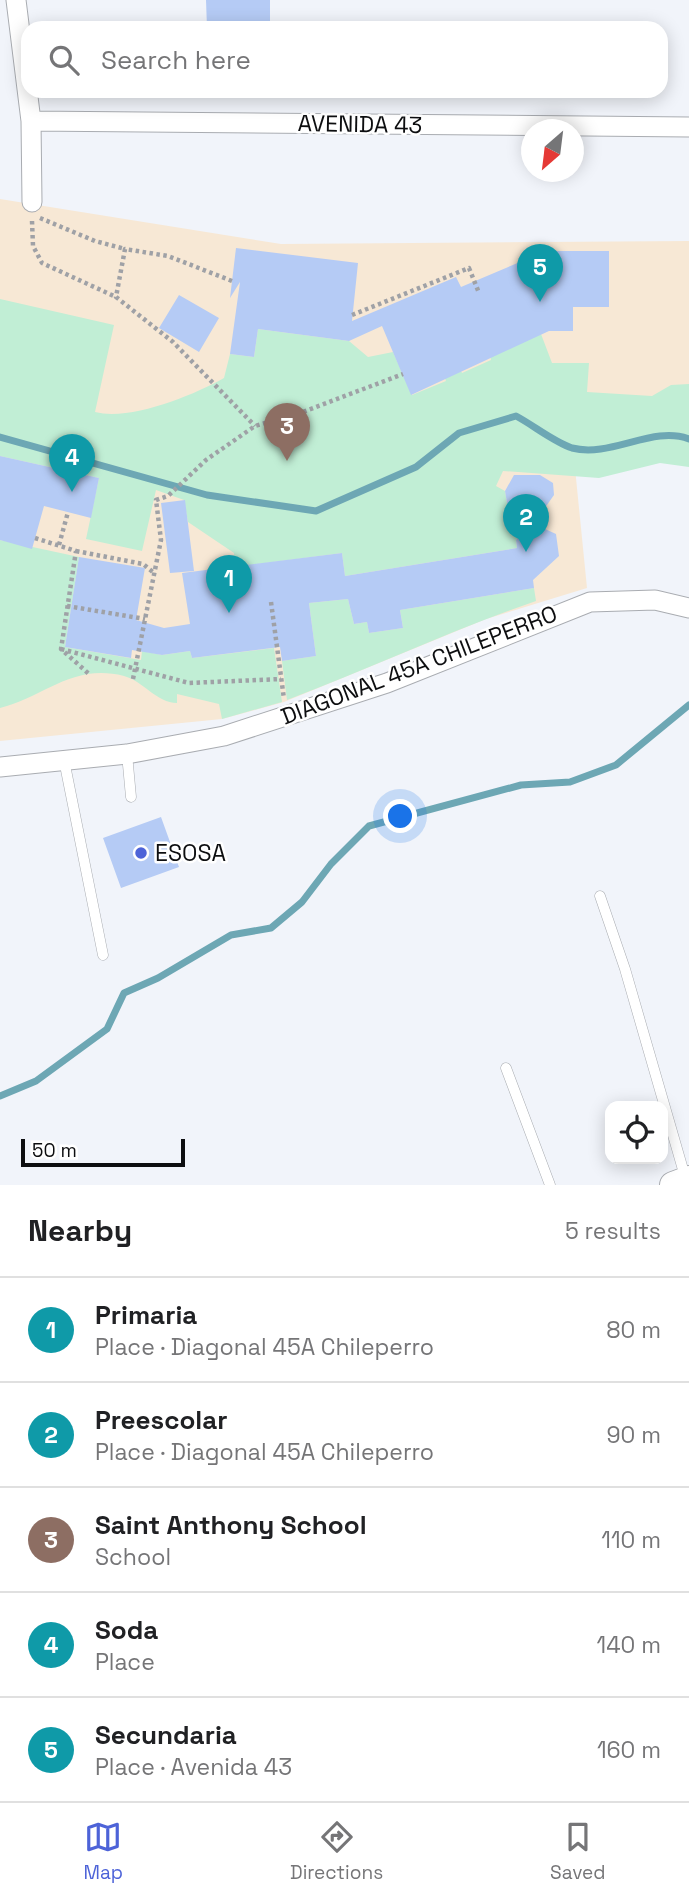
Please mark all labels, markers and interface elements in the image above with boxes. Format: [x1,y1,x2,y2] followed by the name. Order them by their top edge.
[21,21,668,98] search box
[45,41,83,79] icon: search
[101,43,251,77] text: Search here
[297,108,423,140] street label: AVENIDA 43
[521,119,584,182] north arrow
[517,244,563,302] pin: 5
[264,403,310,461] pin: 3
[49,434,95,492] pin: 4
[503,494,549,552] pin: 2
[206,555,252,613] pin: 1
[277,598,561,732] street label: DIAGONAL 45A CHILEPERRO
[383,799,417,833] your location
[155,838,226,868] place label: ESOSA
[133,845,149,861] marker: ESOSA
[605,1101,668,1164] map controls
[605,1101,668,1164] button: locate
[21,1136,186,1168] scale bar
[32,1138,77,1163] text: 50 m
[28,1211,132,1250] text: Nearby
[565,1216,661,1246] text: 5 results
[95,1298,197,1332] text: Primaria
[46,1315,56,1345] text: 1
[606,1315,661,1345] text: 80 m
[95,1332,434,1362] text: Place · Diagonal 45A Chileperro
[95,1403,228,1437] text: Preescolar
[44,1420,58,1450] text: 2
[606,1420,661,1450] text: 90 m
[95,1437,434,1467] text: Place · Diagonal 45A Chileperro
[95,1508,367,1542] text: Saint Anthony School
[44,1525,58,1555] text: 3
[601,1525,661,1555] text: 110 m
[95,1542,171,1572] text: School
[95,1613,158,1647] text: Soda
[44,1630,58,1660] text: 4
[597,1630,661,1660] text: 140 m
[95,1647,155,1677] text: Place
[95,1718,237,1752] text: Secundaria
[44,1735,58,1765] text: 5
[597,1735,661,1765] text: 160 m
[95,1752,292,1782] text: Place · Avenida 43
[83,1818,123,1885] tab: Map
[290,1818,383,1885] tab: Directions
[550,1818,606,1885] tab: Saved

